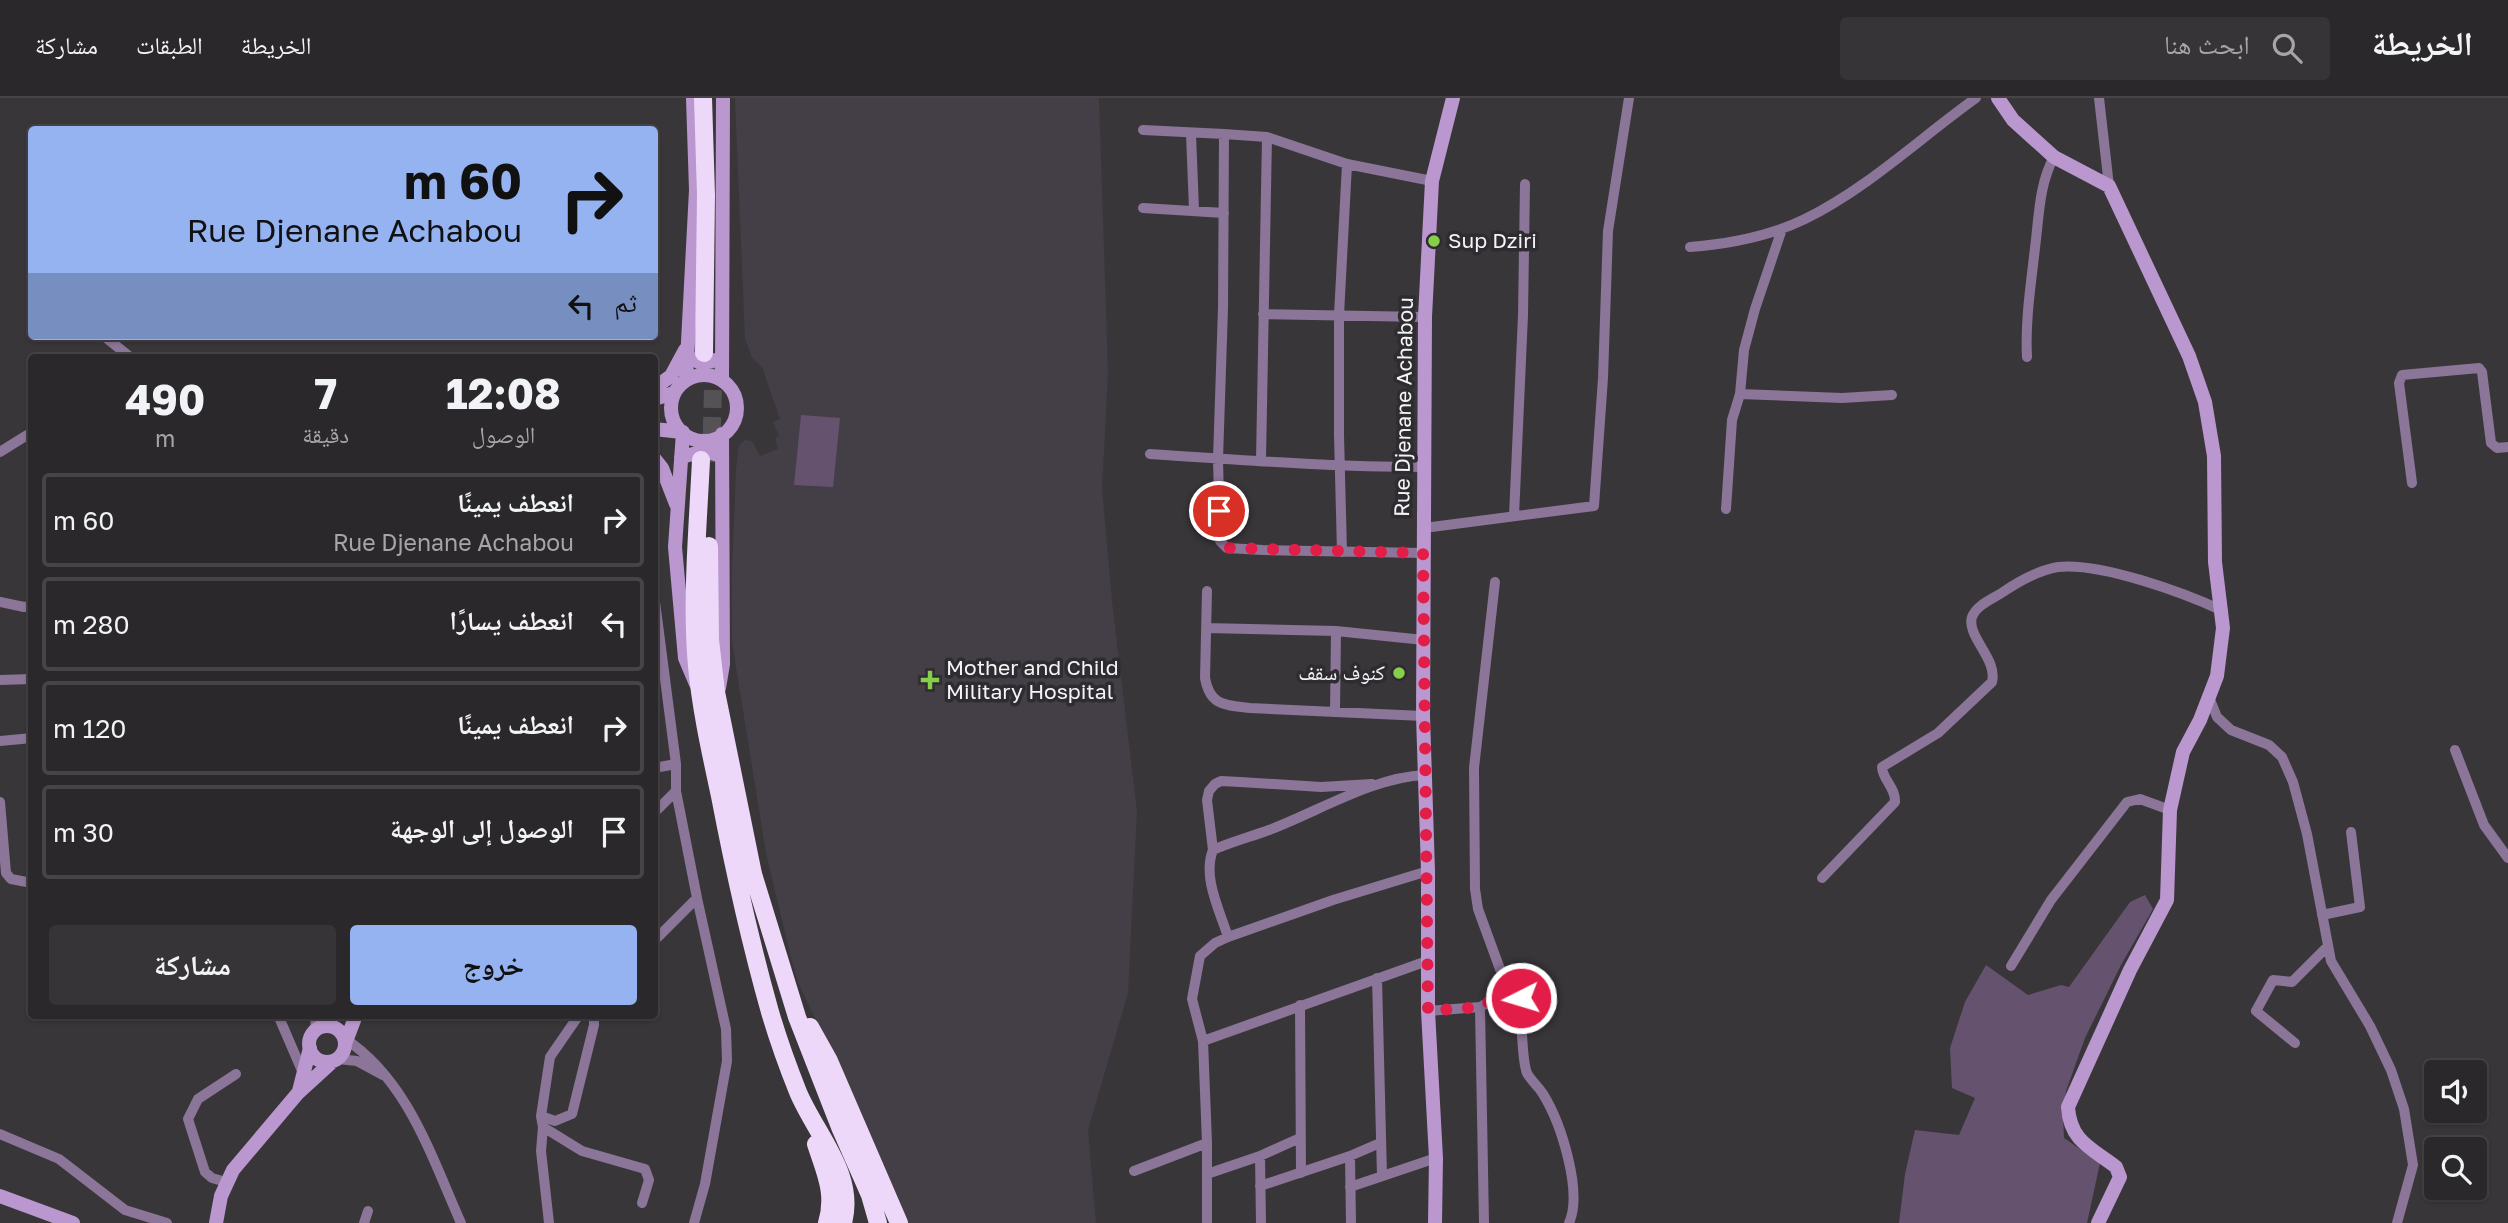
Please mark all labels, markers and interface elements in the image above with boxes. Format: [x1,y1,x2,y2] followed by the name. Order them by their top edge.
[1840,17,2330,80] search box
[2372,23,2473,62] text: الخريطة
[2164,29,2250,60] text: ابحث هنا
[2268,29,2306,67] icon: search
[35,30,98,59] text: مشاركة
[136,30,203,59] text: الطبقات
[241,30,311,59] text: الخريطة
[404,151,522,210] text: 60 m
[546,154,637,245] icon: right
[187,211,522,249] text: Rue Djenane Achabou
[1448,227,1537,253] place label: Sup Dziri
[1426,233,1442,249] marker: Sup Dziri
[562,287,600,325] icon: left
[614,287,637,318] text: ثم
[1388,297,1418,517] street label: Rue Djenane Achabou
[314,368,337,418] text: 7
[446,368,561,418] text: 12:08
[125,374,205,424] text: 490
[302,420,349,448] text: دقيقة
[472,420,535,448] text: الوصول
[155,424,175,452] text: m
[1189,481,1249,541] pin
[457,487,574,518] text: انعطف يمينًا
[1200,492,1238,530] icon: arrive
[595,501,633,539] icon: right
[53,505,114,536] text: 60 m
[333,528,574,556] text: Rue Djenane Achabou
[450,605,574,636] text: انعطف يسارًا
[595,605,633,643] icon: left
[53,609,130,640] text: 280 m
[946,654,1119,704] place label: Mother and Child Military Hospital
[1298,659,1385,685] place label: كنوف سقف
[1391,665,1407,681] marker: كنوف سقف
[920,670,940,690] marker: Mother and Child Military Hospital
[457,709,574,740] text: انعطف يمينًا
[595,709,633,747] icon: right
[53,713,126,744] text: 120 m
[390,813,574,844] text: الوصول إلى الوجهة
[595,813,633,851] icon: arrive
[53,817,114,848] text: 30 m
[49,925,336,1005] button: مشاركة
[350,925,637,1005] button: خروج
[1484,961,1558,1035] position arrow
[2424,1060,2487,1200] map controls
[2424,1060,2487,1123] button: sound
[2424,1137,2487,1200] button: search

